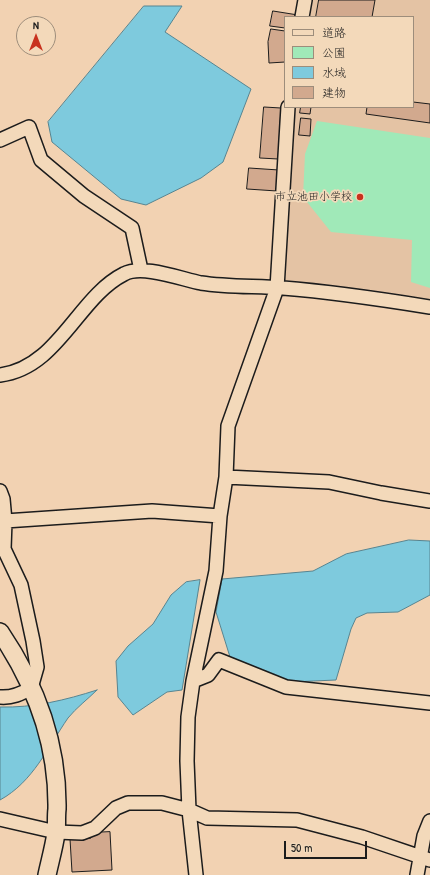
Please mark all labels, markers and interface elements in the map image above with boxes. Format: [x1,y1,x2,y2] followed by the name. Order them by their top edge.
[16,16,56,56] north arrow
[284,16,414,108] legend
[33,18,39,32] text: N
[322,24,346,41] text: 道路
[322,44,346,61] text: 公園
[322,64,346,81] text: 水域
[322,84,346,101] text: 建物
[275,190,352,204] place label: 市立池田小学校
[355,192,365,202] marker: 市立池田小学校
[286,833,369,859] scale bar
[291,839,312,856] text: 50 m

